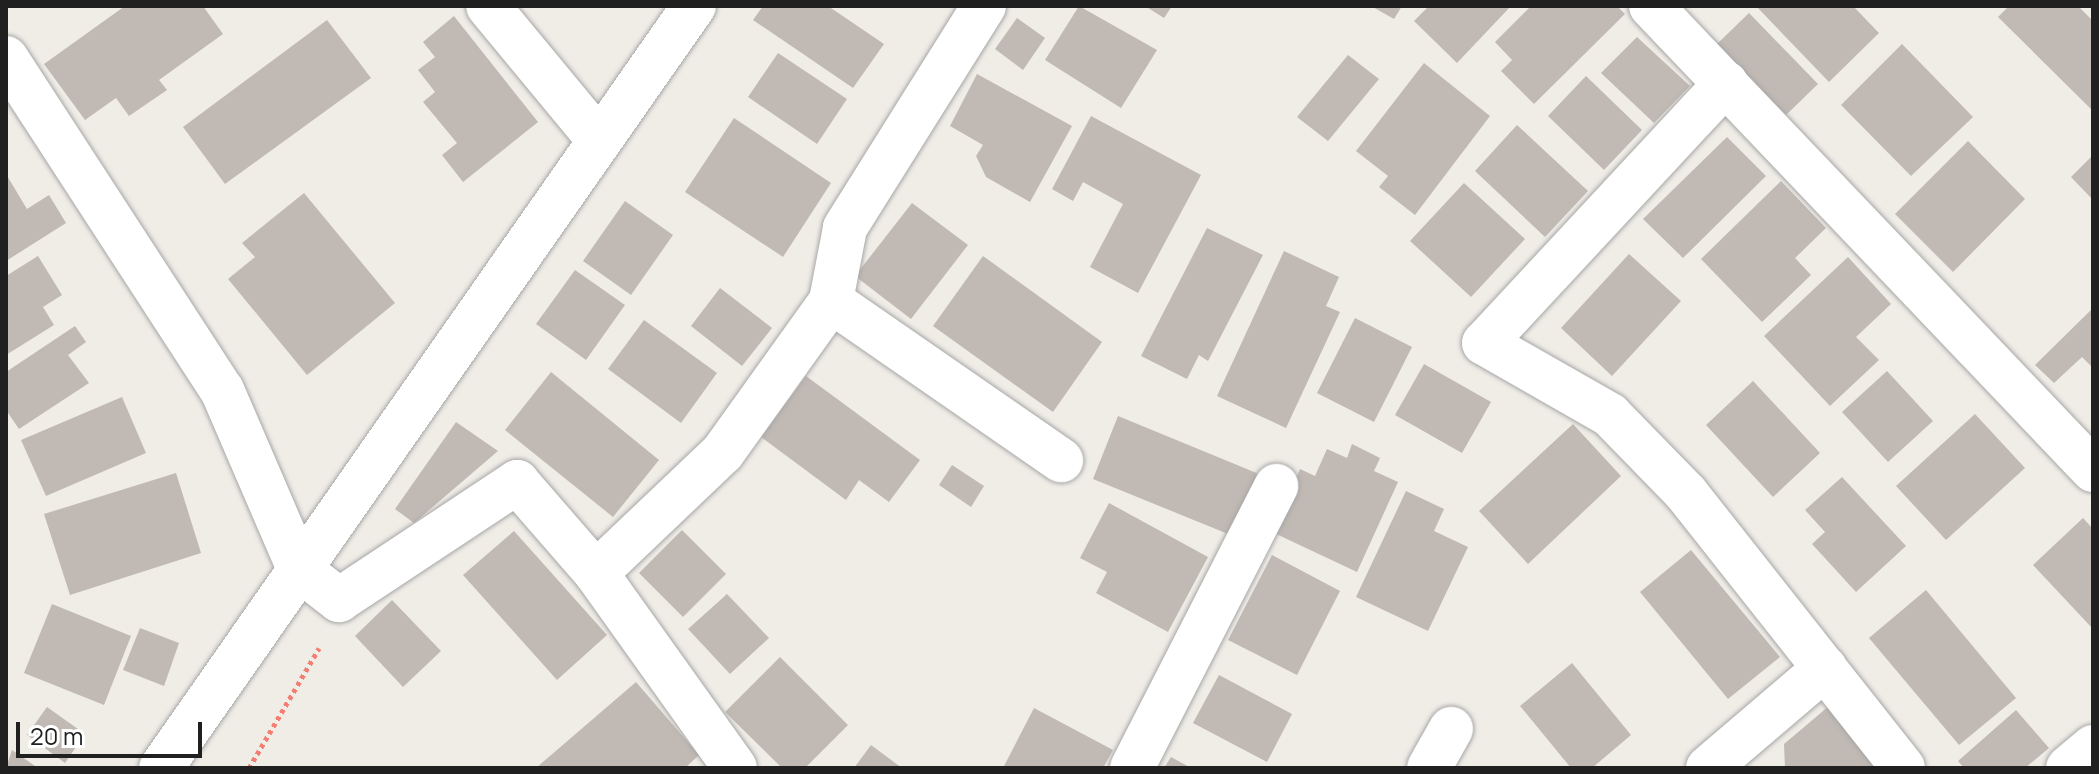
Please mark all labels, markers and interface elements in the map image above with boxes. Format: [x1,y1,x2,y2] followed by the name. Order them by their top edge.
[20,706,206,756] scale bar
[30,719,83,752] text: 20 m

